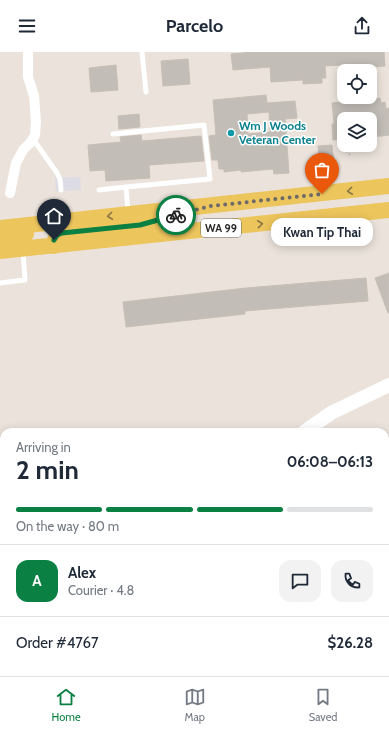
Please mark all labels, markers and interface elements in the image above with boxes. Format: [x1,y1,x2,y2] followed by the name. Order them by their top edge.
[16,15,38,37] icon: menu
[166,15,223,37] text: Parcelo
[351,15,373,37] icon: share
[337,64,377,152] map controls
[337,64,377,104] button: locate
[337,112,377,152] button: layers
[239,118,316,147] place label: Wm J Woods Veteran Center
[226,128,236,138] marker: Wm J Woods Veteran Center
[305,153,339,194] pin
[311,159,333,181] icon: bag
[347,186,353,195] one-way arrow
[156,195,196,235] courier
[37,199,71,240] pin
[165,204,187,226] icon: bike
[43,205,65,227] icon: home
[107,212,113,221] one-way arrow
[271,218,373,246] callout: Kwan Tip Thai
[201,219,241,237] road number: WA 99
[257,220,263,229] one-way arrow
[283,224,361,240] text: Kwan Tip Thai
[16,439,71,455] text: Arriving in
[287,453,373,471] text: 06:08–06:13
[16,454,79,486] text: 2 min
[16,518,119,534] text: On the way · 80 m
[279,560,321,602] button: chat
[331,560,373,602] button: phone
[68,564,96,582] text: Alex
[32,572,42,590] text: A
[68,582,134,598] text: Courier · 4.8
[16,634,98,652] text: Order #4767
[328,634,373,652] text: $26.28
[52,686,81,724] tab: Home
[184,686,206,724] tab: Map
[309,686,337,724] tab: Saved

